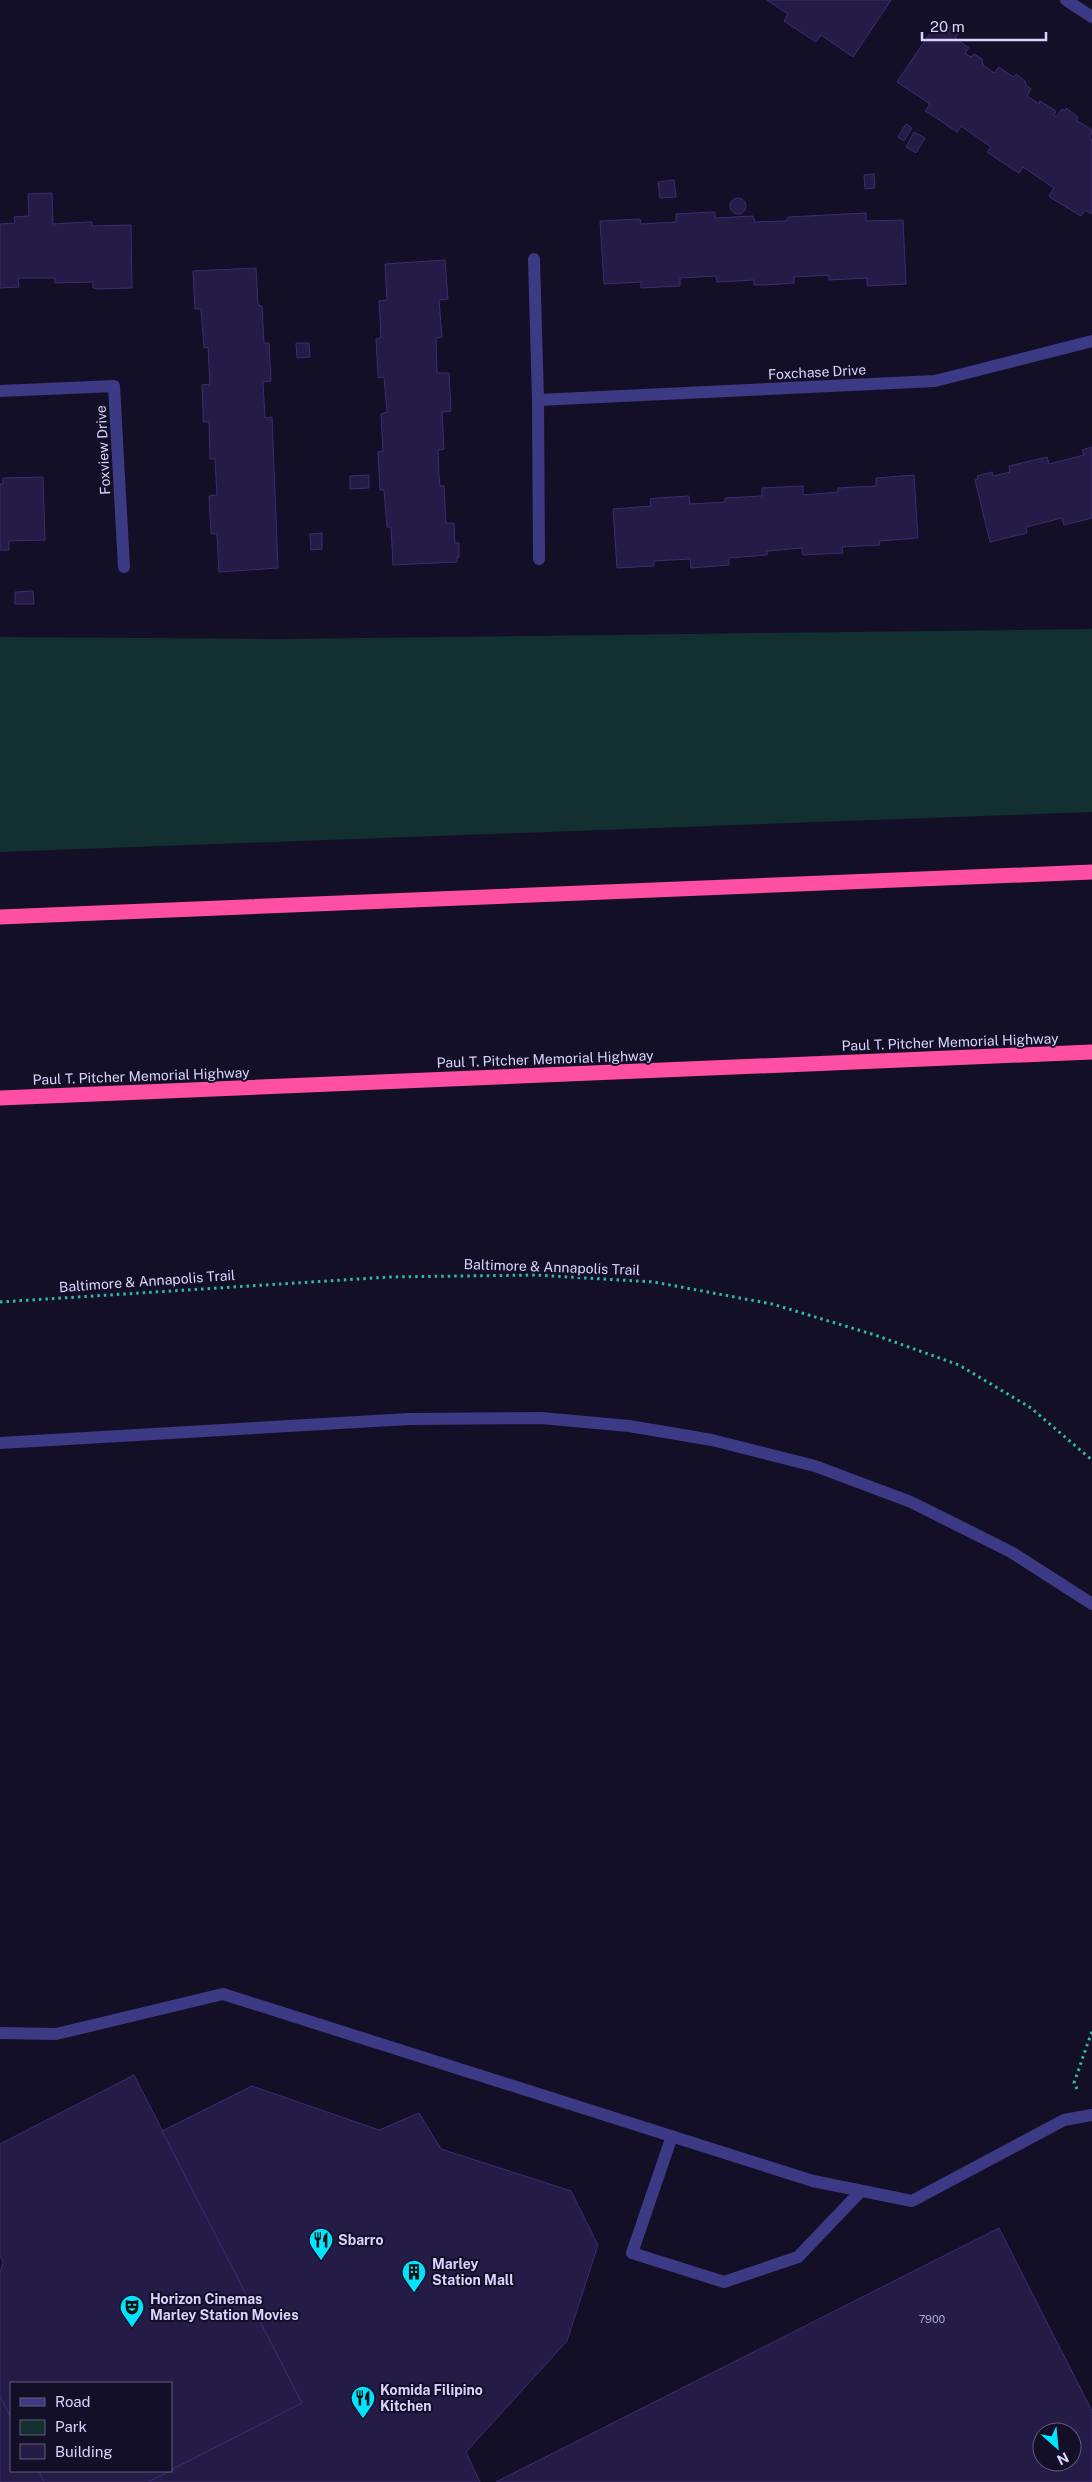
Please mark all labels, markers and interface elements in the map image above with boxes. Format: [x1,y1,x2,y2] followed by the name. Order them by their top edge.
[922,10,1046,42] scale bar
[930,18,965,35] text: 20 m
[768,361,867,383] street label: Foxchase Drive
[93,405,113,495] street label: Foxview Drive
[841,1030,1059,1054] street label: Paul T. Pitcher Memorial Highway
[436,1047,654,1071] street label: Paul T. Pitcher Memorial Highway
[32,1064,250,1088] street label: Paul T. Pitcher Memorial Highway
[464,1256,640,1278] street label: Baltimore & Annapolis Trail
[58,1267,236,1295] street label: Baltimore & Annapolis Trail
[308,2227,334,2261] restaurant icon: Sbarro
[338,2232,384,2248] place label: Sbarro
[432,2256,514,2288] place label: Marley Station Mall
[401,2259,427,2293] building icon: Marley Station Mall
[150,2291,299,2323] place label: Horizon Cinemas Marley Station Movies
[119,2294,145,2328] theatre icon: Horizon Cinemas Marley Station Movies
[919,2313,946,2325] house number: 7900
[10,2382,172,2472] legend
[380,2382,483,2414] place label: Komida Filipino Kitchen
[350,2385,376,2419] restaurant icon: Komida Filipino Kitchen
[55,2393,91,2410] text: Road
[55,2418,87,2435] text: Park
[1032,2422,1082,2472] north arrow
[55,2443,113,2460] text: Building
[1054,2449,1071,2468] text: N

